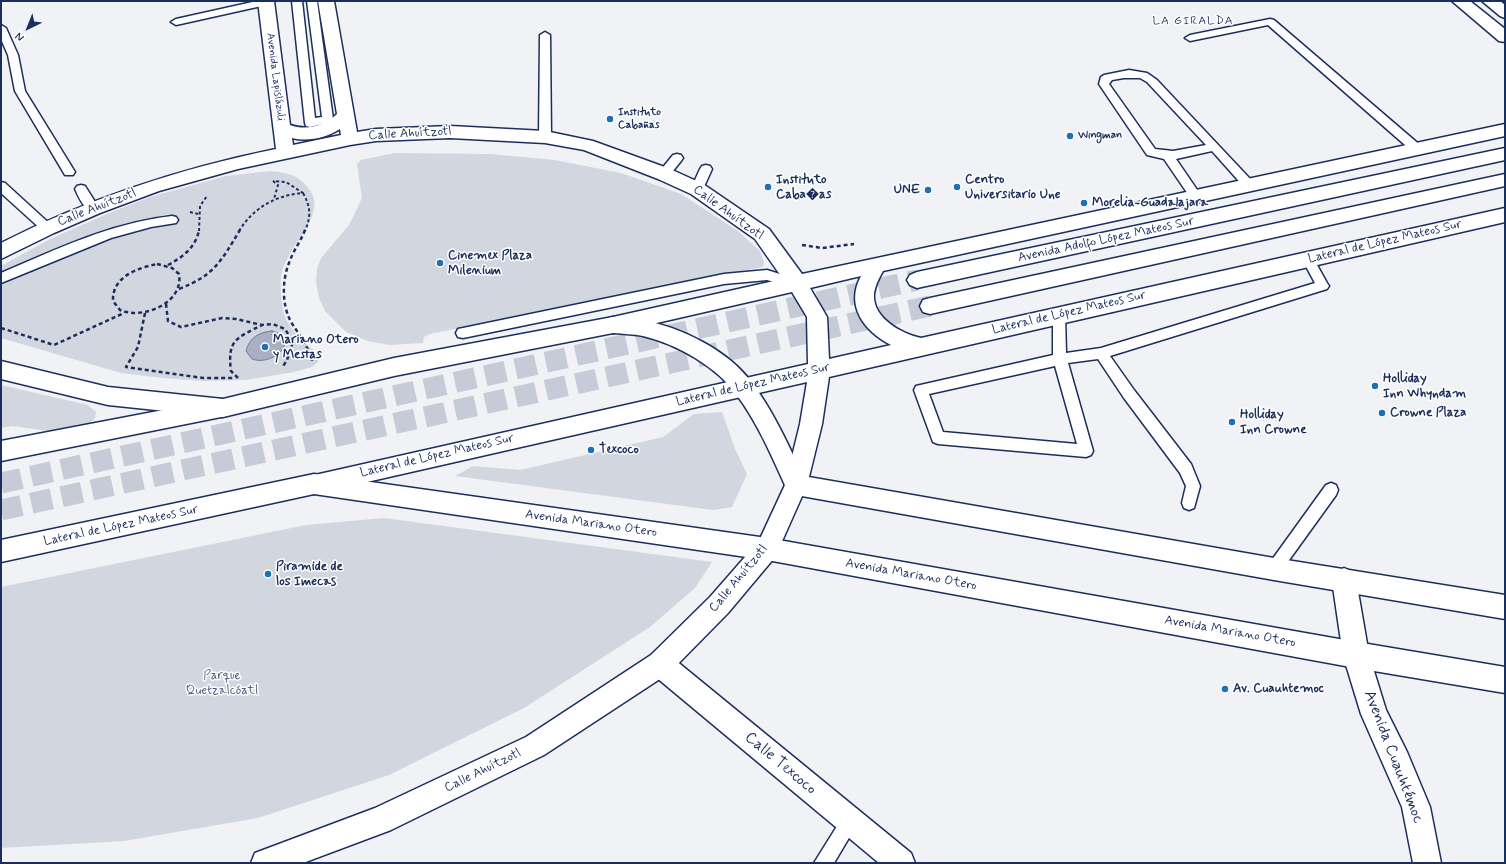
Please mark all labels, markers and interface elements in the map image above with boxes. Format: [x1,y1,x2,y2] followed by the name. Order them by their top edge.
[8,8,48,48] north arrow
[1153,14,1233,28] district label: LA GIRALDA
[12,29,27,44] text: N
[263,32,287,122] street label: Avenida Lapislázuli
[618,106,661,132] place label: Instituto Cabañas
[605,114,615,124] marker: Instituto Cabañas
[368,124,452,144] street label: Calle Ahuítzotl
[1078,129,1122,143] place label: Wingman
[1065,131,1075,141] marker: Wingman
[776,172,831,203] place label: Instituto Caba�as
[965,172,1061,203] place label: Centro Universitario Une
[690,182,766,244] street label: Calle Ahuítzotl
[763,182,773,192] marker: Instituto Caba�as
[894,182,920,198] place label: UNE
[952,182,962,192] marker: Centro Universitario Une
[923,185,933,195] marker: UNE
[55,186,139,230] street label: Calle Ahuítzotl
[1092,195,1208,211] place label: Morelia-Guadalajara
[1079,198,1089,208] marker: Morelia-Guadalajara
[1016,214,1196,266] street label: Avenida Adolfo López Mateos Sur
[1307,217,1463,267] street label: Lateral de López Mateos Sur
[448,248,532,279] place label: Cinemex Plaza Milenium
[435,258,445,268] marker: Cinemex Plaza Milenium
[991,288,1147,338] street label: Lateral de López Mateos Sur
[273,332,359,363] place label: Mariano Otero y Mestas
[260,342,270,352] marker: Mariano Otero y Mestas
[675,360,831,410] street label: Lateral de López Mateos Sur
[1383,371,1466,402] place label: Holliday Inn Whyndam
[1370,381,1380,391] marker: Holliday Inn Whyndam
[1390,405,1466,421] place label: Crowne Plaza
[1240,407,1307,438] place label: Holliday Inn Crowne
[1377,408,1387,418] marker: Crowne Plaza
[1227,417,1237,427] marker: Holliday Inn Crowne
[359,431,515,481] street label: Lateral de López Mateos Sur
[599,442,639,458] place label: Texcoco
[586,445,596,455] marker: Texcoco
[42,502,200,550] street label: Lateral de López Mateos Sur
[524,507,658,541] street label: Avenida Mariano Otero
[706,542,772,616] street label: Calle Ahuítzotl
[844,556,978,594] street label: Avenida Mariano Otero
[276,559,343,590] place label: Piramide de los Imecas
[263,569,273,579] marker: Piramide de los Imecas
[1163,613,1297,651] street label: Avenida Mariano Otero
[186,668,258,699] park label: Parque Quetzalcóatl
[1233,681,1324,697] place label: Av. Cuauhtemoc
[1220,684,1230,694] marker: Av. Cuauhtemoc
[1359,688,1427,826] street label: Avenida Cuauhtémoc
[740,728,820,800] street label: Calle Texcoco
[442,746,524,796] street label: Calle Ahuítzotl

